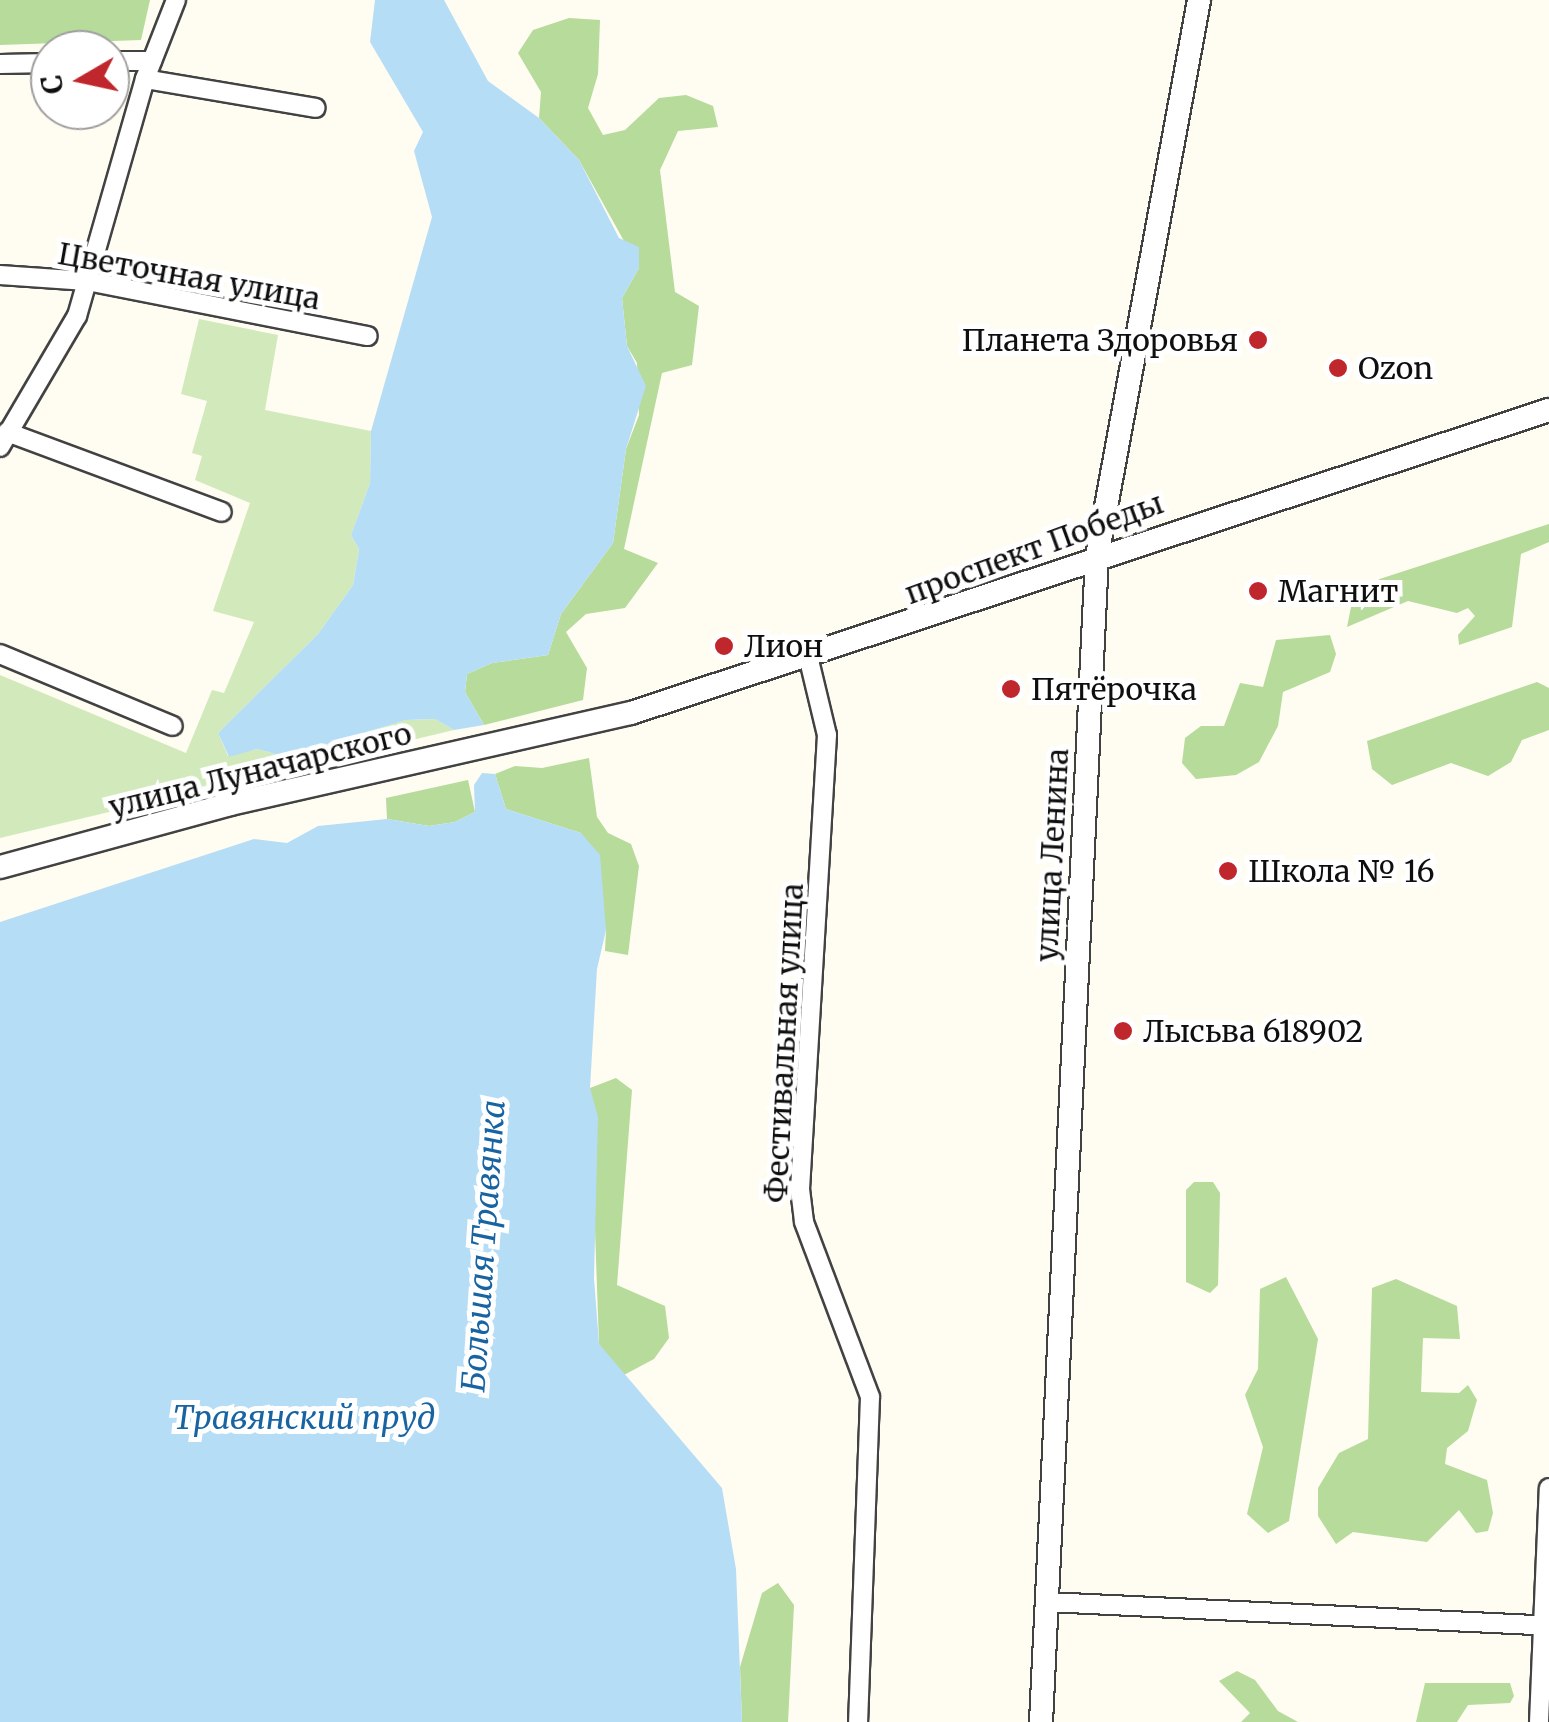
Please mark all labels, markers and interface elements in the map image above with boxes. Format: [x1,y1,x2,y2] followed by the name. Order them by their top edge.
[30,30,130,130] north arrow
[33,72,72,96] text: С
[55,235,323,317] street label: Цветочная улица
[962,322,1238,358] place label: Планета Здоровья
[1247,329,1269,351] marker: Планета Здоровья
[1358,350,1433,386] place label: Ozon
[1327,357,1349,379] marker: Ozon
[900,485,1168,611] street label: проспект Победы
[1278,573,1398,609] place label: Магнит
[1247,580,1269,602] marker: Магнит
[744,628,824,664] place label: Лион
[713,635,735,657] marker: Лион
[1031,671,1197,707] place label: Пятёрочка
[1000,678,1022,700] marker: Пятёрочка
[105,715,415,825] street label: улица Луначарского
[1028,747,1076,963] street label: улица Ленина
[1248,853,1435,889] place label: Школа № 16
[1217,860,1239,882] marker: Школа № 16
[758,882,810,1204] street label: Фестивальная улица
[1143,1013,1363,1049] place label: Лысьва 618902
[1112,1020,1134,1042] marker: Лысьва 618902
[455,1099,513,1393] water label: Большая Травянка
[173,1399,435,1437] water label: Травянский пруд

